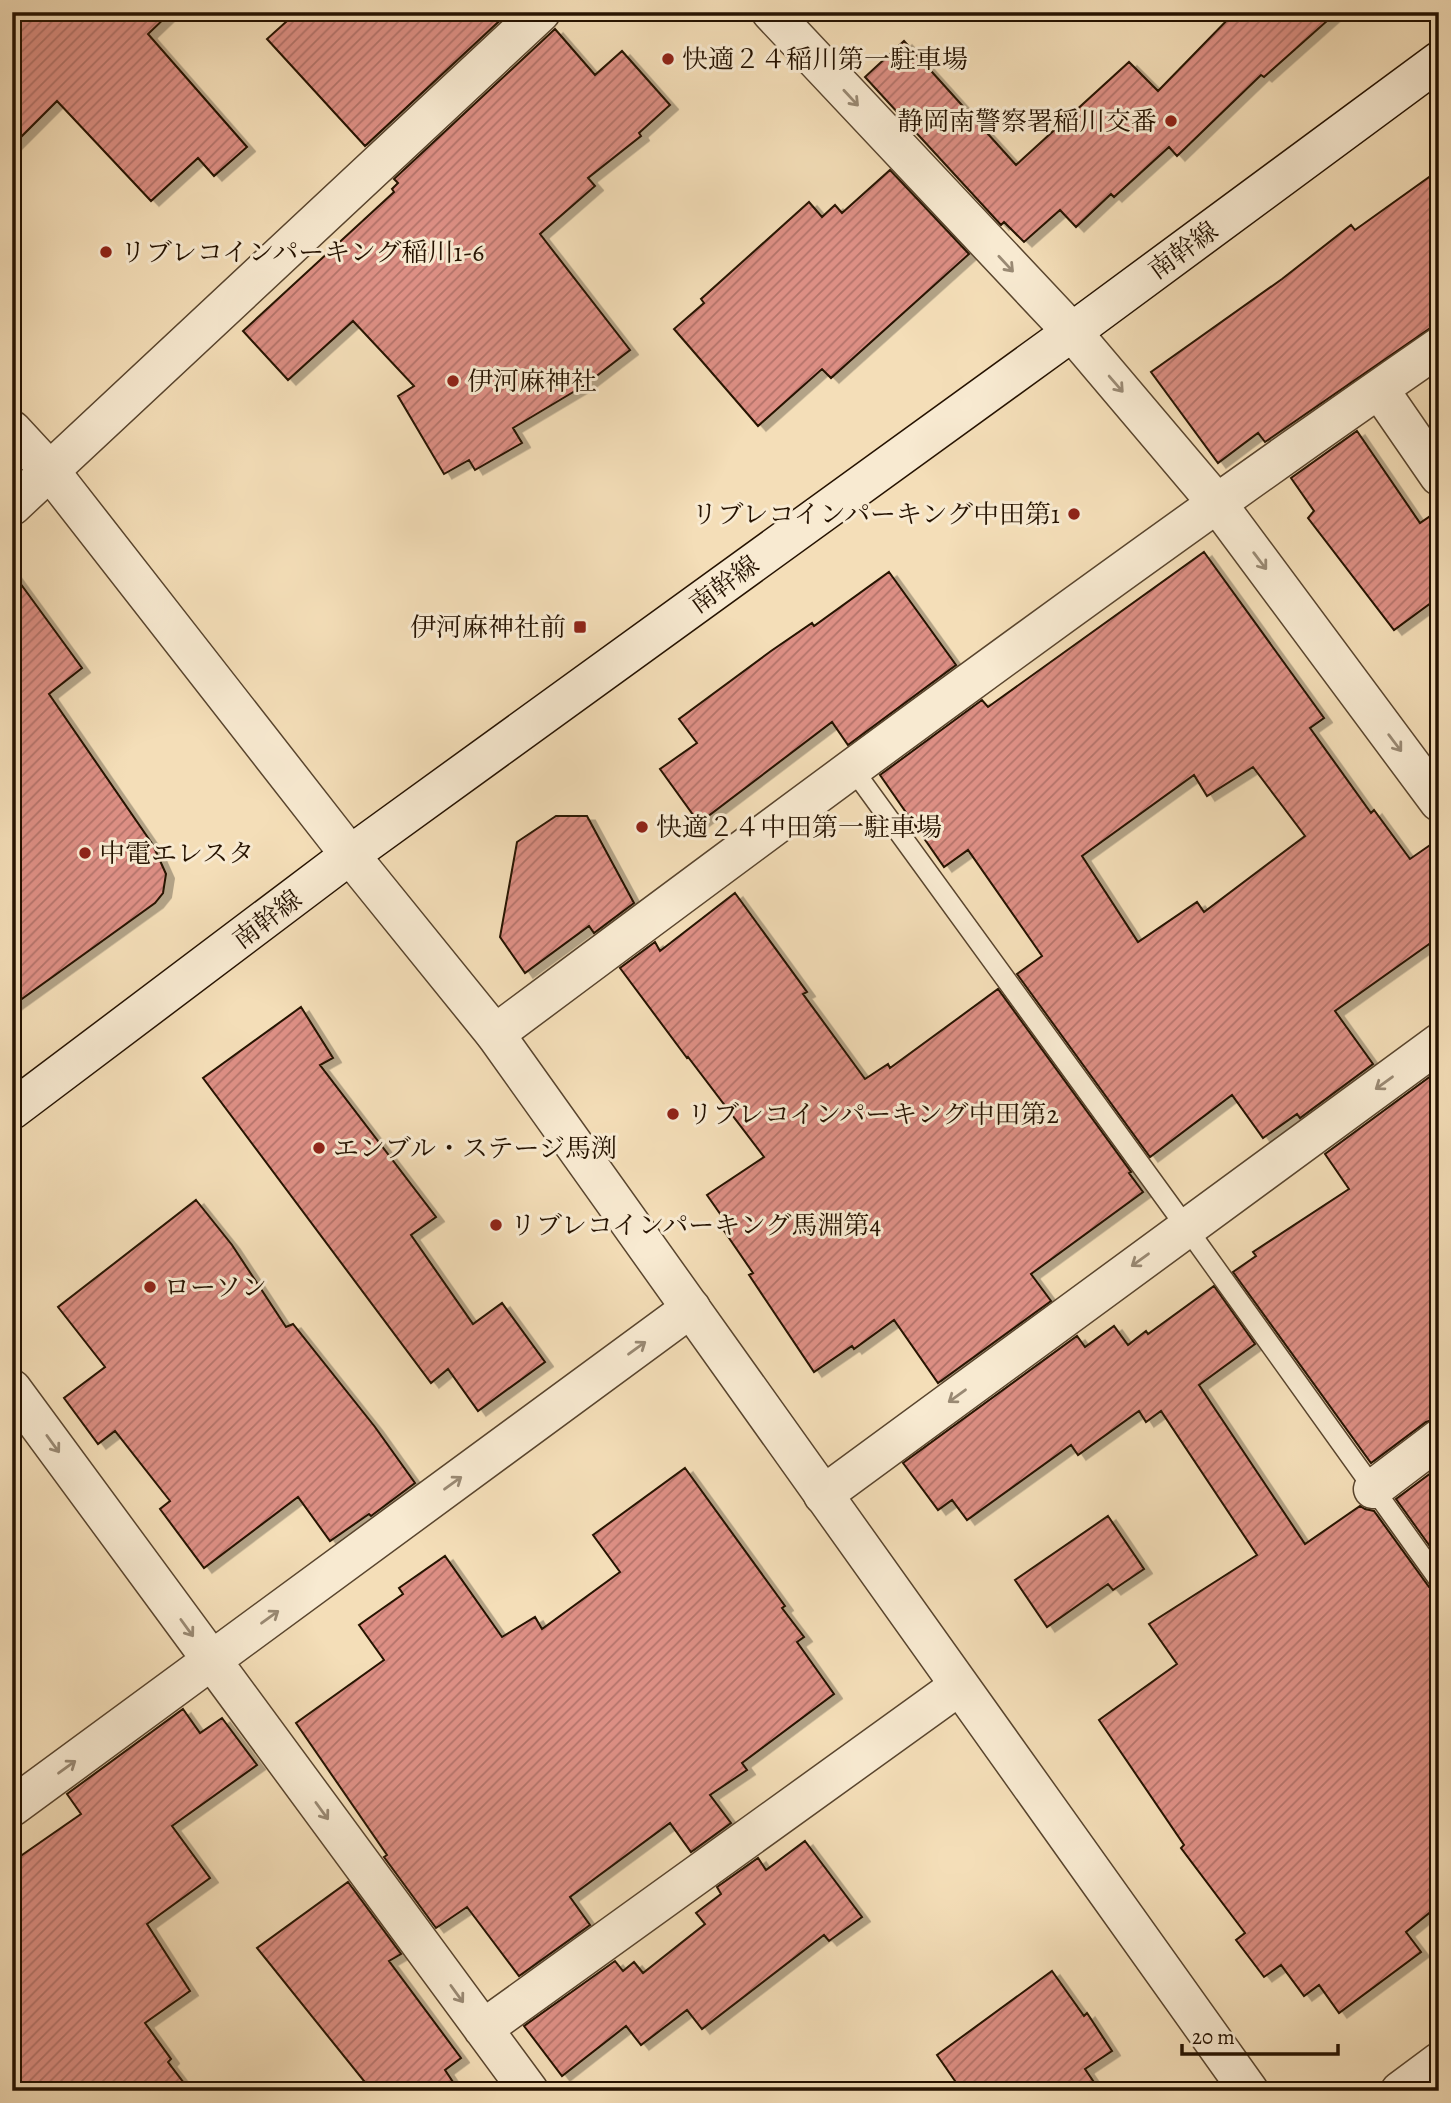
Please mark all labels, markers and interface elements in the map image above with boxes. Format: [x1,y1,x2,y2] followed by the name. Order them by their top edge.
[682,42,968,77] place label: 快適２４稲川第一駐車場
[660,51,676,67] marker: 快適２４稲川第一駐車場
[843,89,859,107] one-way arrow
[897,104,1157,139] place label: 静岡南警察署稲川交番
[1163,113,1179,129] marker: 静岡南警察署稲川交番
[1141,213,1225,287] street label: 南幹線
[120,235,484,270] place label: リブレコインパーキング稲川1-6
[98,244,114,260] marker: リブレコインパーキング稲川1-6
[998,255,1015,272] one-way arrow
[467,364,597,399] place label: 伊河麻神社
[445,373,461,389] marker: 伊河麻神社
[1108,375,1124,393] one-way arrow
[692,497,1060,532] place label: リブレコインパーキング中田第1
[1066,506,1082,522] marker: リブレコインパーキング中田第1
[682,547,766,621] street label: 南幹線
[1252,551,1267,569] one-way arrow
[410,610,566,645] place label: 伊河麻神社前
[572,619,588,635] marker: 伊河麻神社前
[1388,733,1402,752] one-way arrow
[656,810,942,845] place label: 快適２４中田第一駐車場
[634,819,650,835] marker: 快適２４中田第一駐車場
[99,836,254,871] place label: 中電エレスタ
[77,845,93,861] marker: 中電エレスタ
[226,882,309,957] street label: 南幹線
[1374,1075,1393,1090] one-way arrow
[687,1097,1059,1132] place label: リブレコインパーキング中田第2
[665,1106,681,1122] marker: リブレコインパーキング中田第2
[333,1131,617,1166] place label: エンブル・ステージ馬渕
[311,1140,327,1156] marker: エンブル・ステージ馬渕
[510,1208,882,1243] place label: リブレコインパーキング馬淵第4
[488,1217,504,1233] marker: リブレコインパーキング馬淵第4
[1131,1253,1150,1268] one-way arrow
[164,1270,267,1305] place label: ローソン
[142,1279,158,1295] marker: ローソン
[627,1341,646,1355] one-way arrow
[948,1388,967,1403] one-way arrow
[45,1434,60,1453] one-way arrow
[444,1475,462,1490] one-way arrow
[260,1610,279,1624] one-way arrow
[180,1618,194,1637] one-way arrow
[57,1759,76,1774] one-way arrow
[315,1801,329,1820] one-way arrow
[450,1984,464,2003] one-way arrow
[1182,2012,1337,2056] scale bar
[1192,2023,1235,2051] text: 20 m

